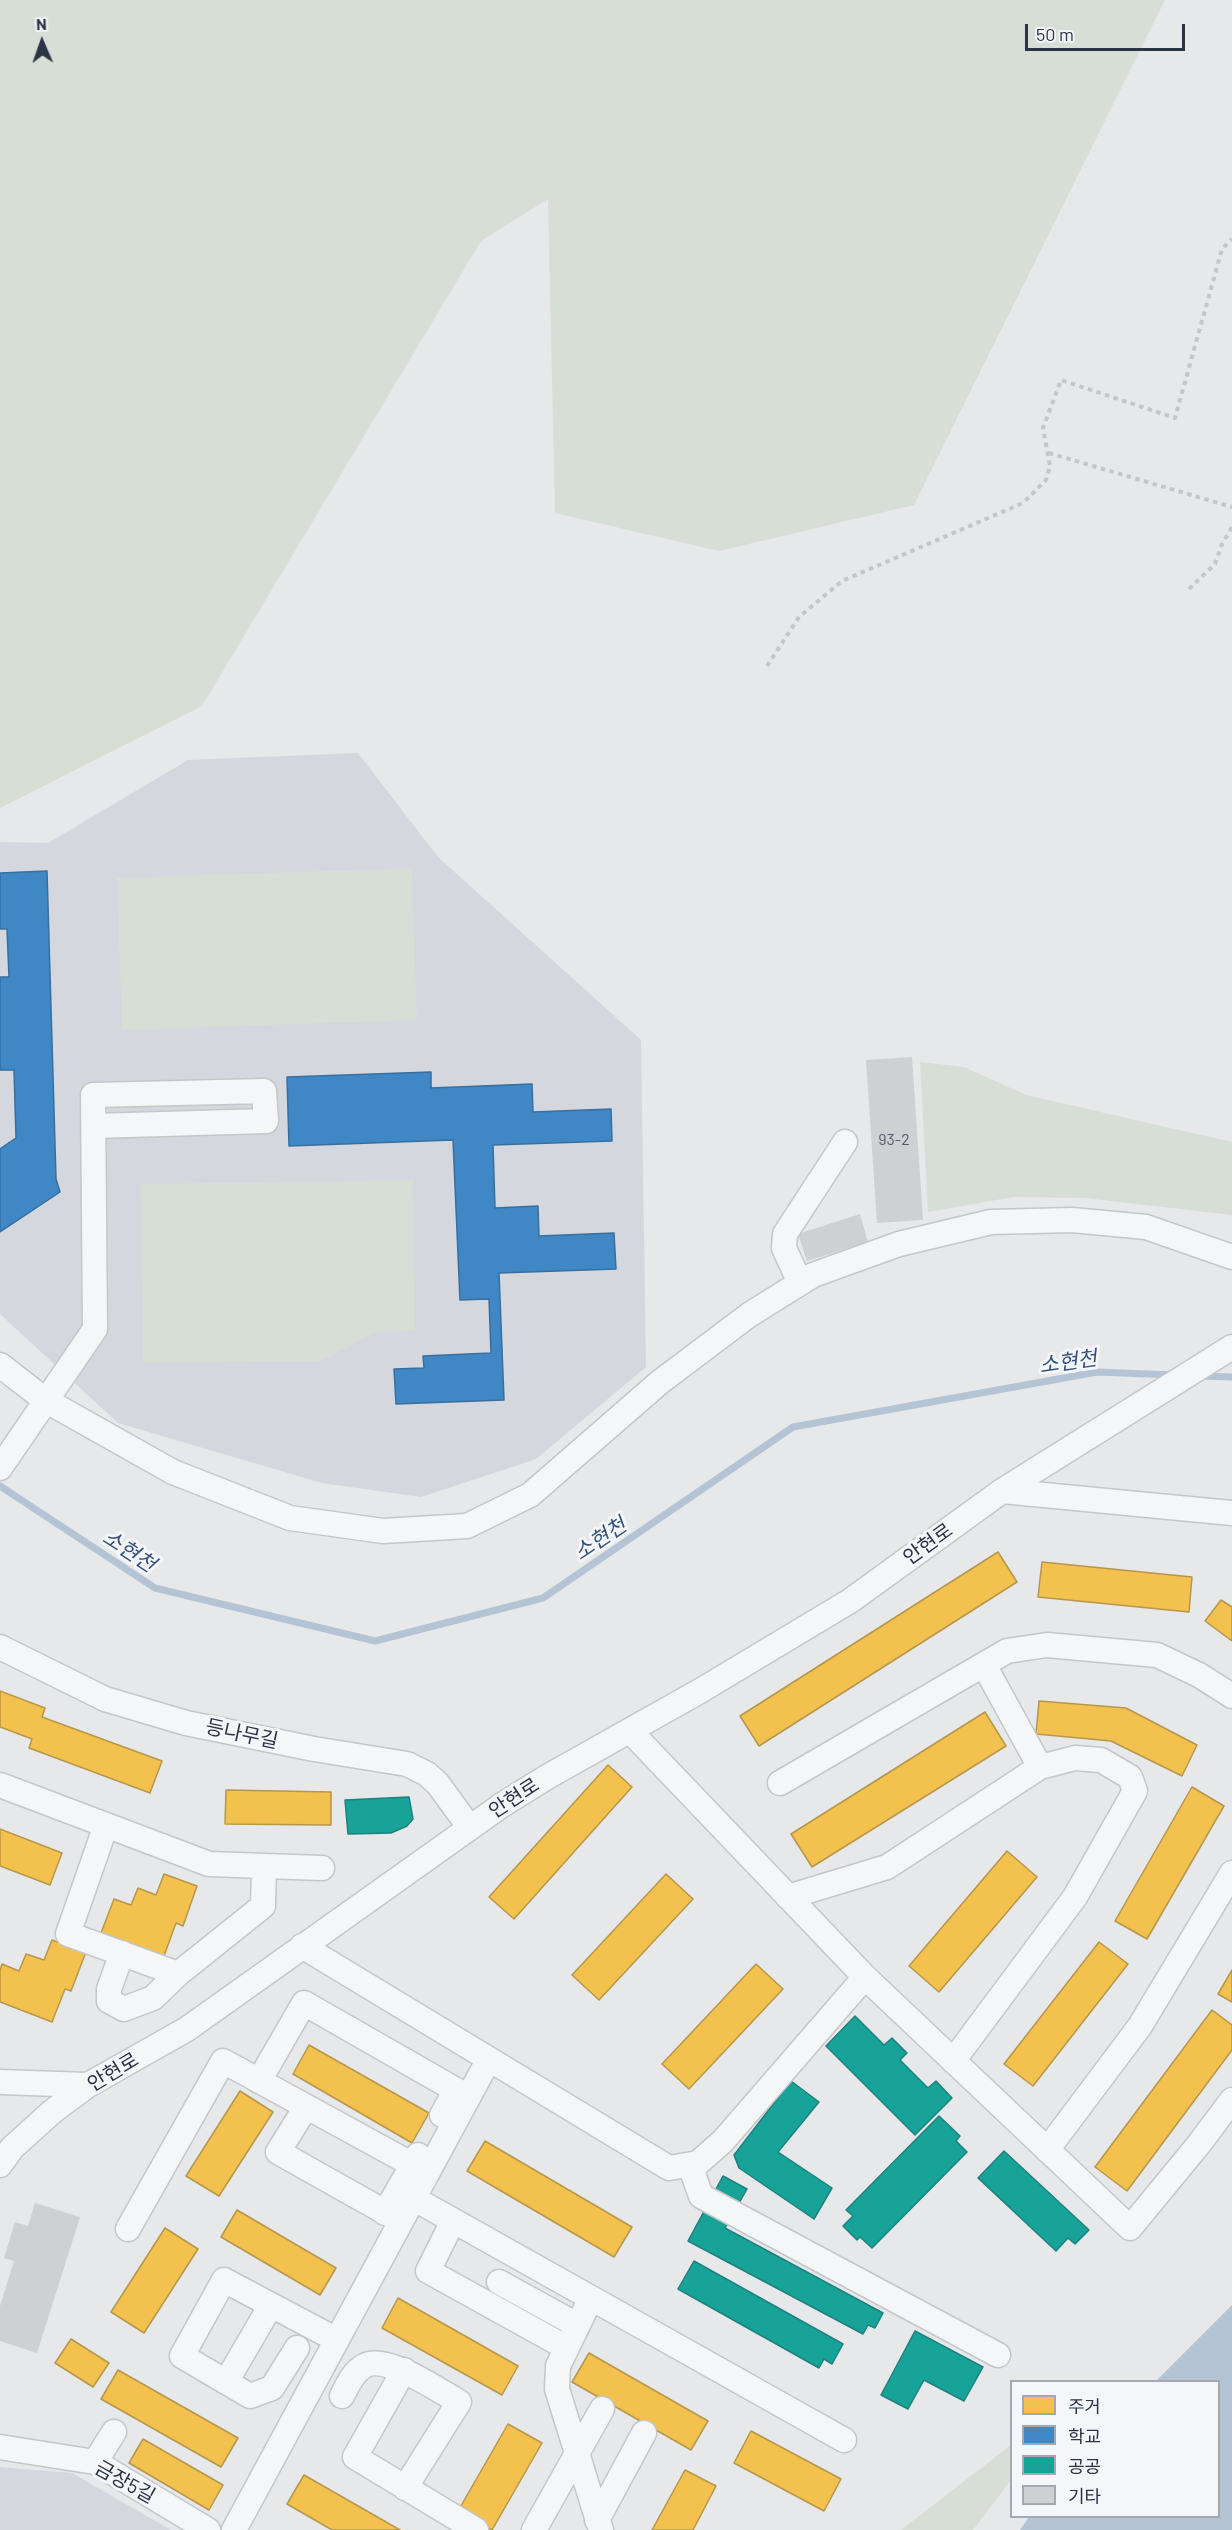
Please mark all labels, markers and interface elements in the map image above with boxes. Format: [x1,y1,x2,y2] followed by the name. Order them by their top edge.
[12,12,72,72] north arrow
[1028,12,1188,50] scale bar
[36,14,47,33] text: N
[1036,23,1074,45] text: 50 m
[878,1130,910,1150] house number: 93-2
[1038,1345,1098,1379] water label: 소현천
[569,1512,631,1566] water label: 소현천
[899,1518,957,1570] street label: 안현로
[98,1525,160,1577] water label: 소현천
[204,1715,280,1753] street label: 등나무길
[484,1773,544,1823] street label: 안현로
[83,2047,143,2097] street label: 안현로
[1010,2380,1220,2518] legend
[1068,2395,1101,2417] text: 주거
[1068,2425,1101,2447] text: 학교
[1068,2455,1101,2477] text: 공공
[91,2456,159,2508] street label: 금장5길
[1068,2485,1101,2507] text: 기타

